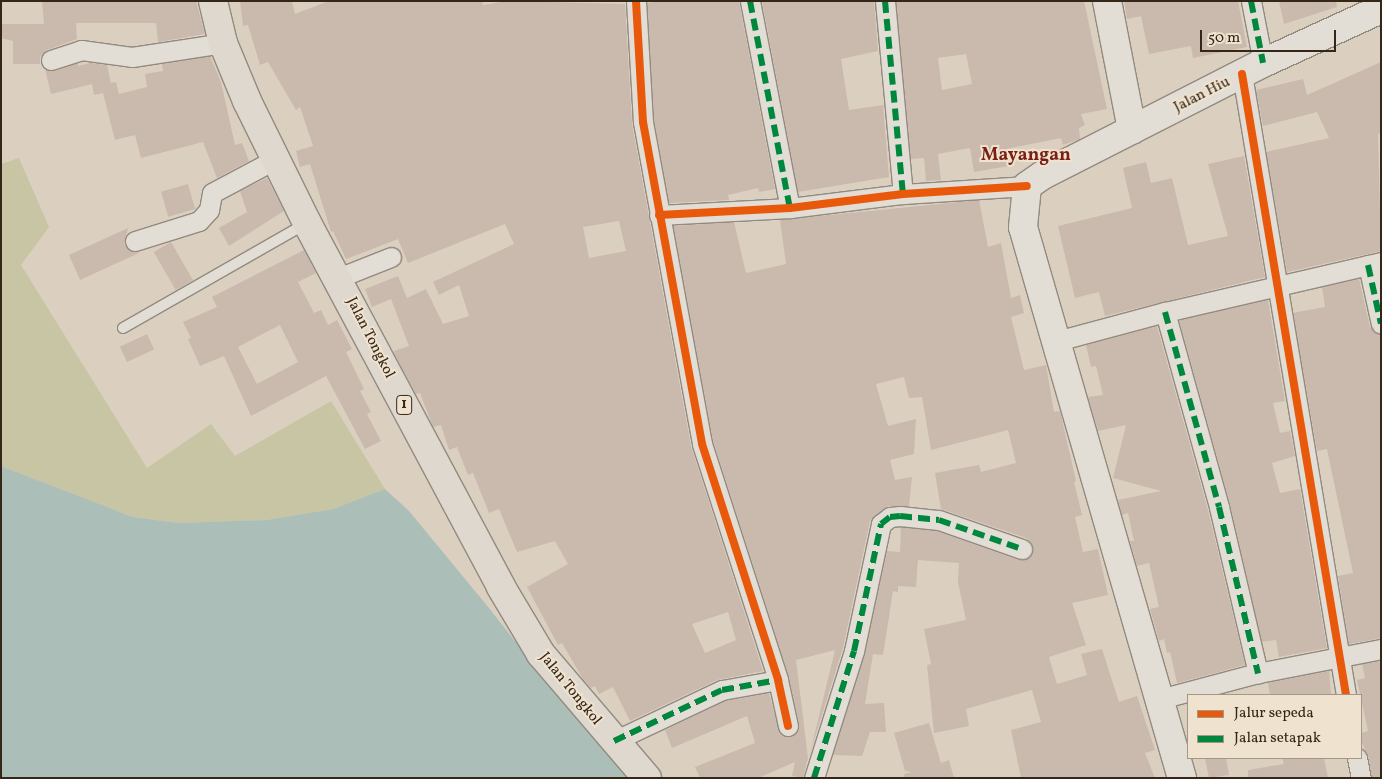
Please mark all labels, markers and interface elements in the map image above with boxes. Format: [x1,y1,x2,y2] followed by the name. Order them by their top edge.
[1202,20,1338,52] scale bar
[1208,28,1240,49] text: 50 m
[1171,73,1233,117] street label: Jalan Hiu
[981,145,1071,167] district label: Mayangan
[342,294,398,382] street label: Jalan Tongkol
[395,394,413,416] road number: 1
[535,649,605,729] street label: Jalan Tongkol
[1187,694,1362,759] legend
[1234,703,1314,724] text: Jalur sepeda
[1234,728,1321,749] text: Jalan setapak

